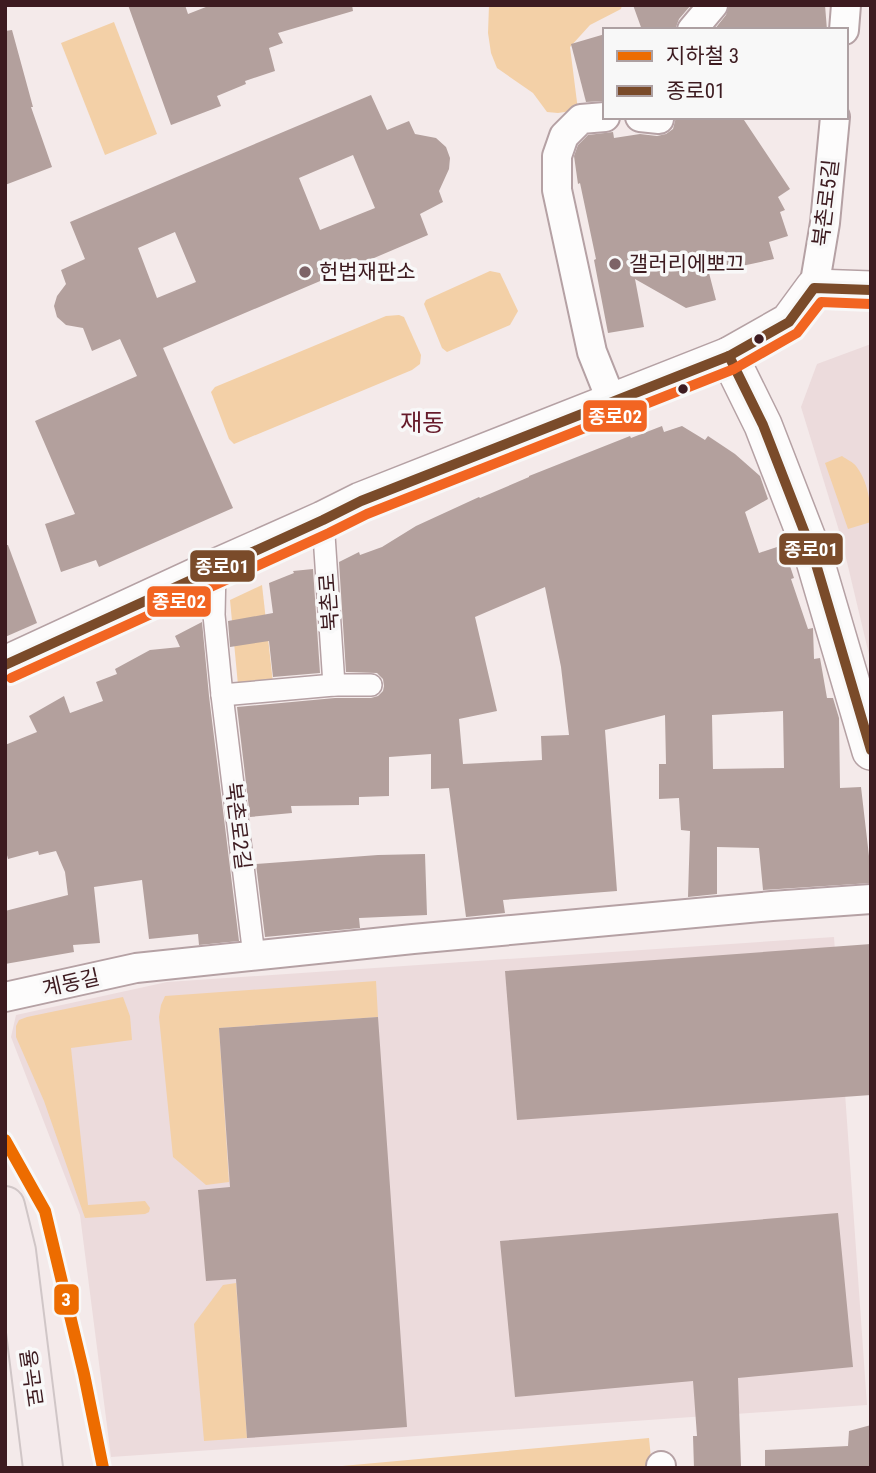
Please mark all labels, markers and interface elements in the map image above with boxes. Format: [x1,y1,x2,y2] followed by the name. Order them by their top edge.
[603,28,848,119] legend
[666,44,739,68] text: 지하철 3
[666,79,725,103] text: 종로01
[809,158,843,248] street label: 북촌로5길
[629,252,745,276] place label: 갤러리에뽀끄
[607,256,623,272] marker: 갤러리에뽀끄
[319,260,416,284] place label: 헌법재판소
[297,264,313,280] marker: 헌법재판소
[752,332,766,346] unlabelled marker
[676,382,690,396] unlabelled marker
[582,399,648,433] line badge: 종로02
[588,405,642,428] text: 종로02
[400,409,444,437] district label: 재동
[778,532,844,566] line badge: 종로01
[784,538,838,561] text: 종로01
[189,549,256,583] line badge: 종로01
[195,555,249,578] text: 종로01
[315,572,343,632] street label: 북촌로
[146,585,212,618] line badge: 종로02
[152,590,206,613] text: 종로02
[221,781,255,871] street label: 북촌로2길
[40,965,102,1001] street label: 계동길
[53,1283,80,1316] line badge: 3
[61,1288,71,1311] text: 3
[15,1348,47,1408] street label: 율곡로

